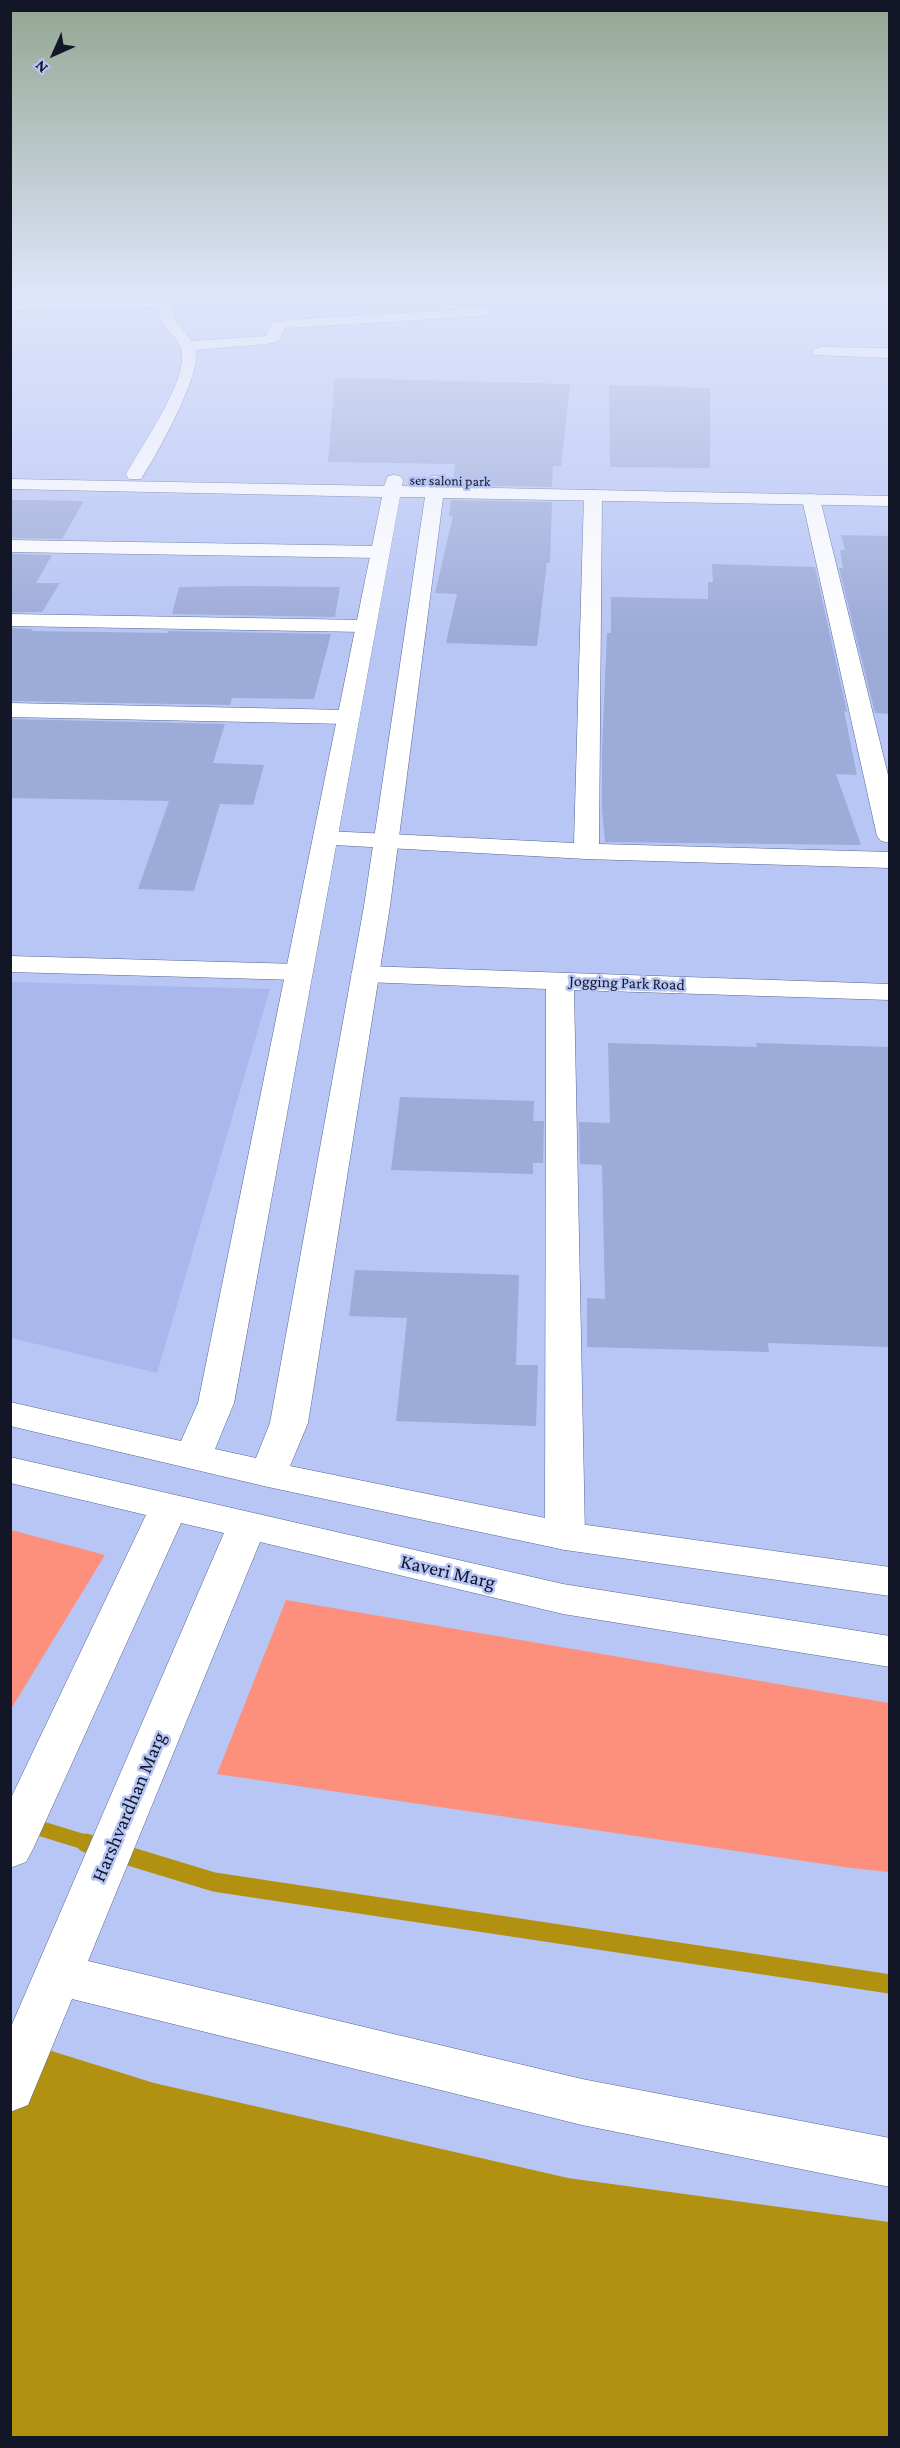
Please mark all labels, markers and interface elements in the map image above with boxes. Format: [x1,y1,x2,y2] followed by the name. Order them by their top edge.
[24,24,84,84] north arrow
[31,57,51,77] text: N
[409,472,491,490] street label: ser saloni park
[569,971,685,995] street label: Jogging Park Road
[398,1549,498,1595] street label: Kaveri Marg
[87,1729,171,1885] street label: Harshvardhan Marg

